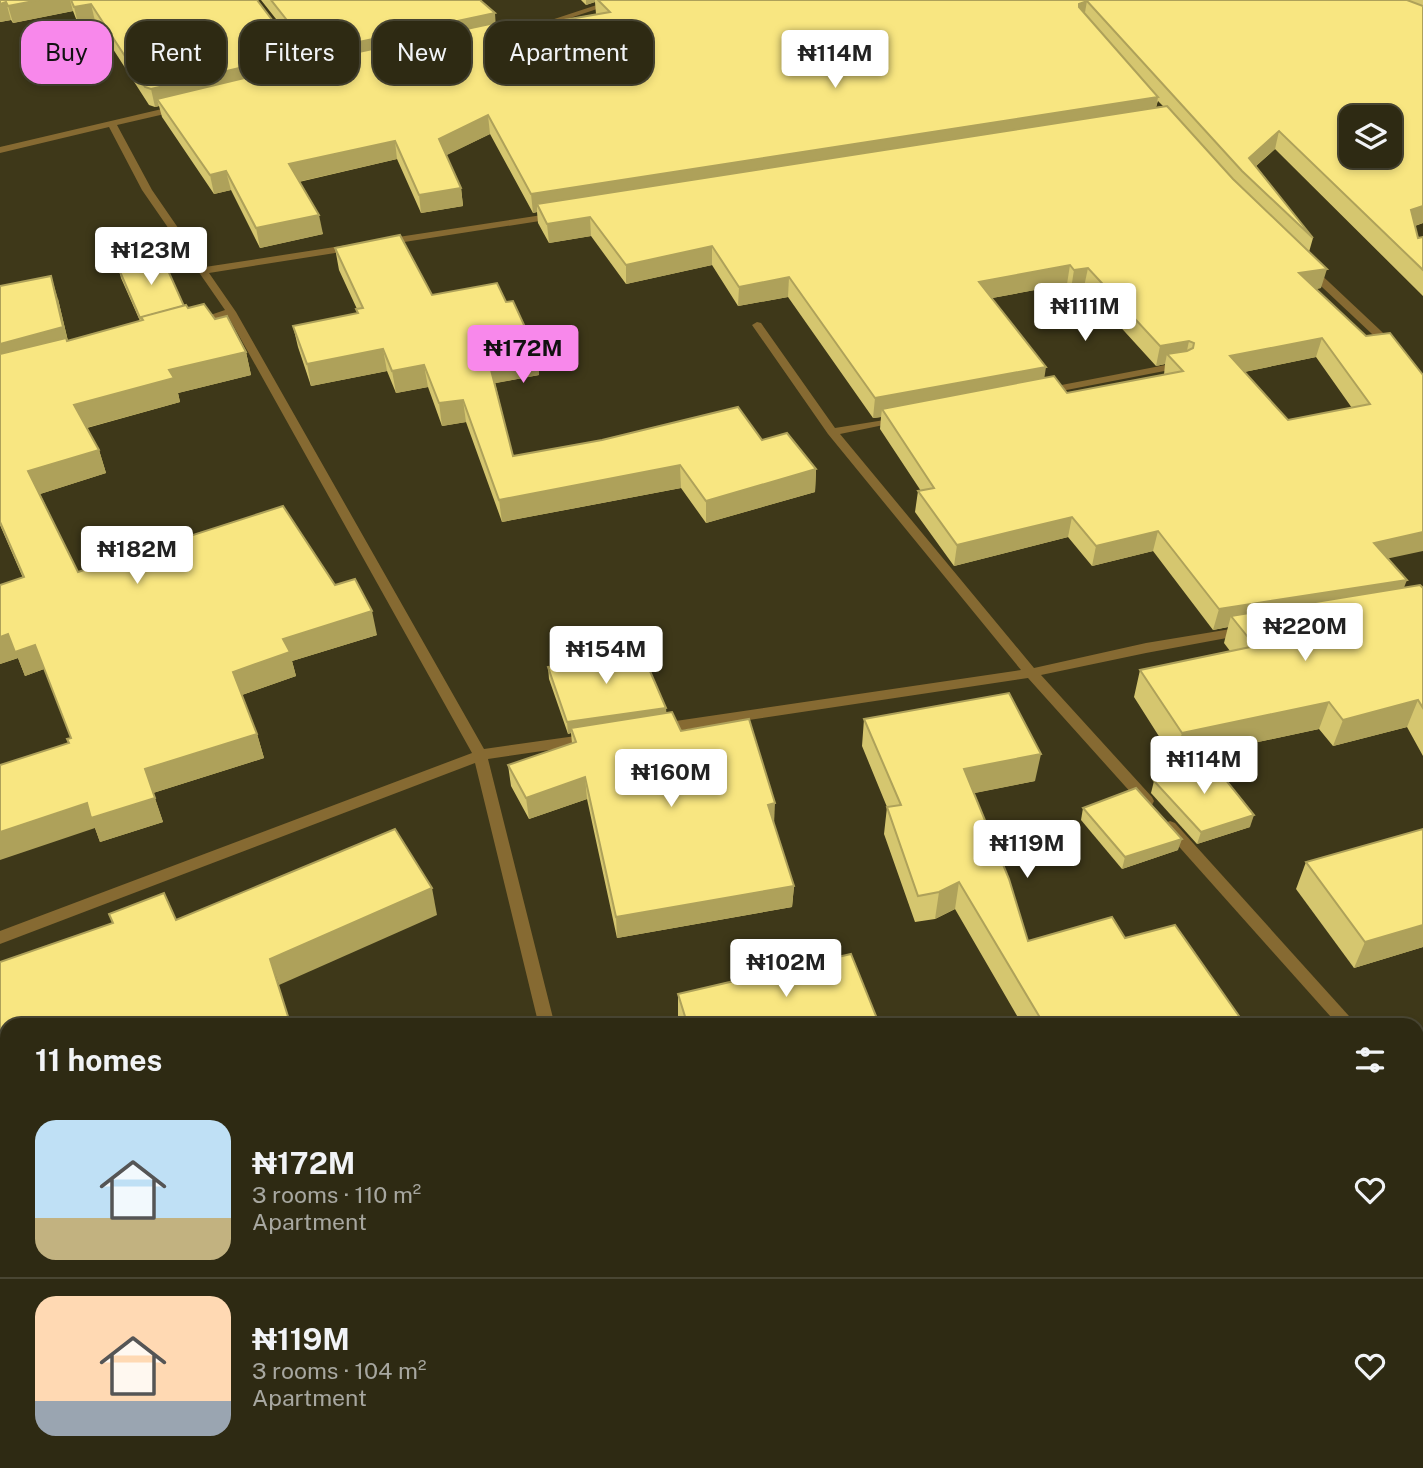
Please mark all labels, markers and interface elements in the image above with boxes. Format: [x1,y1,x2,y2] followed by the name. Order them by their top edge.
[21,21,112,84] chip: Buy
[126,21,226,84] chip: Rent
[240,21,359,84] chip: Filters
[373,21,471,84] chip: New
[485,21,653,84] chip: Apartment
[786,31,884,90] pin: ₦114M
[798,39,872,66] text: ₦114M
[1339,105,1402,168] map controls
[1339,105,1402,168] button: layers
[102,228,200,287] pin: ₦123M
[111,236,191,263] text: ₦123M
[1036,284,1134,343] pin: ₦111M
[1050,292,1120,319] text: ₦111M
[474,326,572,385] pin: ₦172M
[483,334,563,361] text: ₦172M
[88,526,186,586] pin: ₦182M
[97,535,177,562] text: ₦182M
[1256,604,1354,663] pin: ₦220M
[1263,612,1347,639] text: ₦220M
[557,626,655,686] pin: ₦154M
[566,635,646,662] text: ₦154M
[1155,736,1253,796] pin: ₦114M
[1167,745,1241,772] text: ₦114M
[622,750,720,809] pin: ₦160M
[631,758,711,785] text: ₦160M
[978,820,1076,880] pin: ₦119M
[989,829,1065,856] text: ₦119M
[737,940,835,999] pin: ₦102M
[746,948,826,975] text: ₦102M
[1351,1041,1389,1079] icon: filters
[35,1042,162,1078] text: 11 homes
[252,1145,355,1181] text: ₦172M
[91,1148,175,1232] icon: home
[1351,1171,1389,1209] icon: heart
[252,1181,421,1208] text: 3 rooms · 110 m²
[252,1208,367,1235] text: Apartment
[252,1321,350,1357] text: ₦119M
[91,1324,175,1408] icon: home
[1351,1347,1389,1385] icon: heart
[252,1357,426,1384] text: 3 rooms · 104 m²
[252,1384,367,1411] text: Apartment

